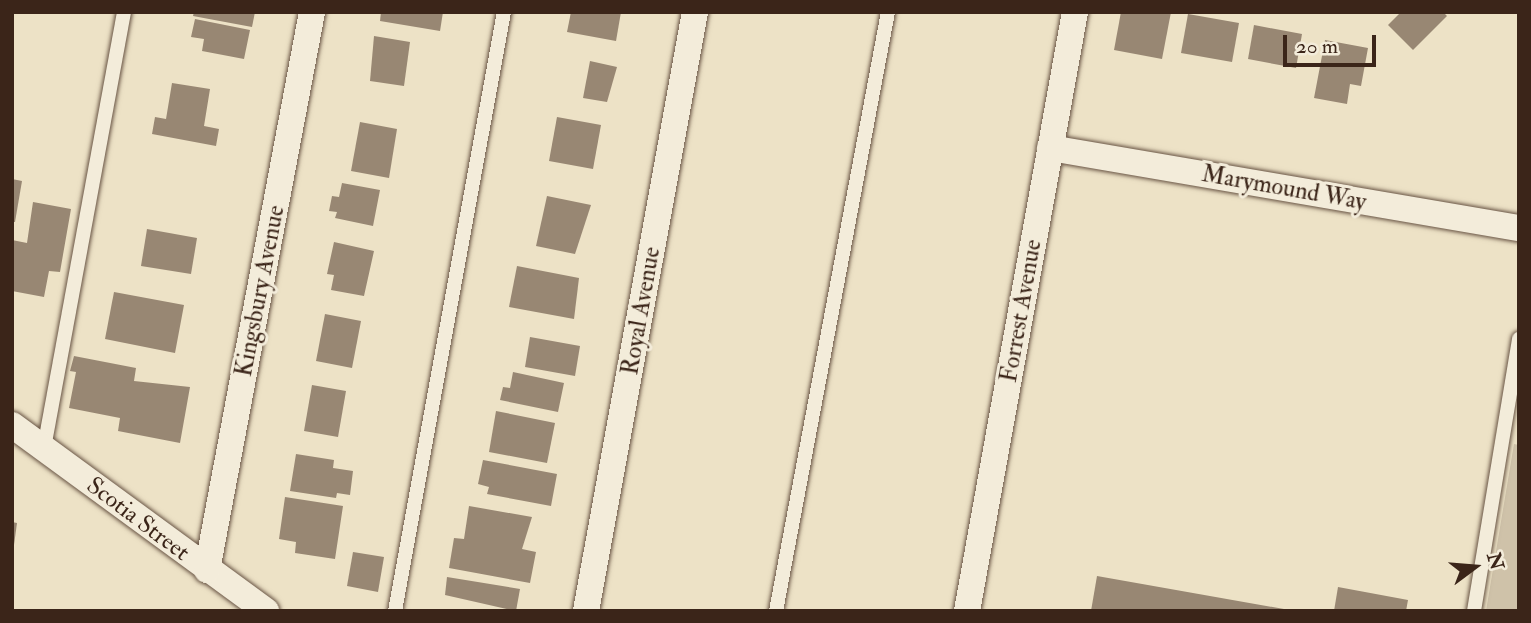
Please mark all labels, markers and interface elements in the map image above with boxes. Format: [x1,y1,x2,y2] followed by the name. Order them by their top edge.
[1286,21,1379,65] scale bar
[1296,33,1338,60] text: 20 m
[1199,159,1369,217] street label: Marymound Way
[229,203,291,379] street label: Kingsbury Avenue
[994,237,1048,385] street label: Forrest Avenue
[616,245,666,377] street label: Royal Avenue
[81,471,195,567] street label: Scotia Street
[1440,532,1510,602] north arrow
[1481,550,1509,573] text: N

